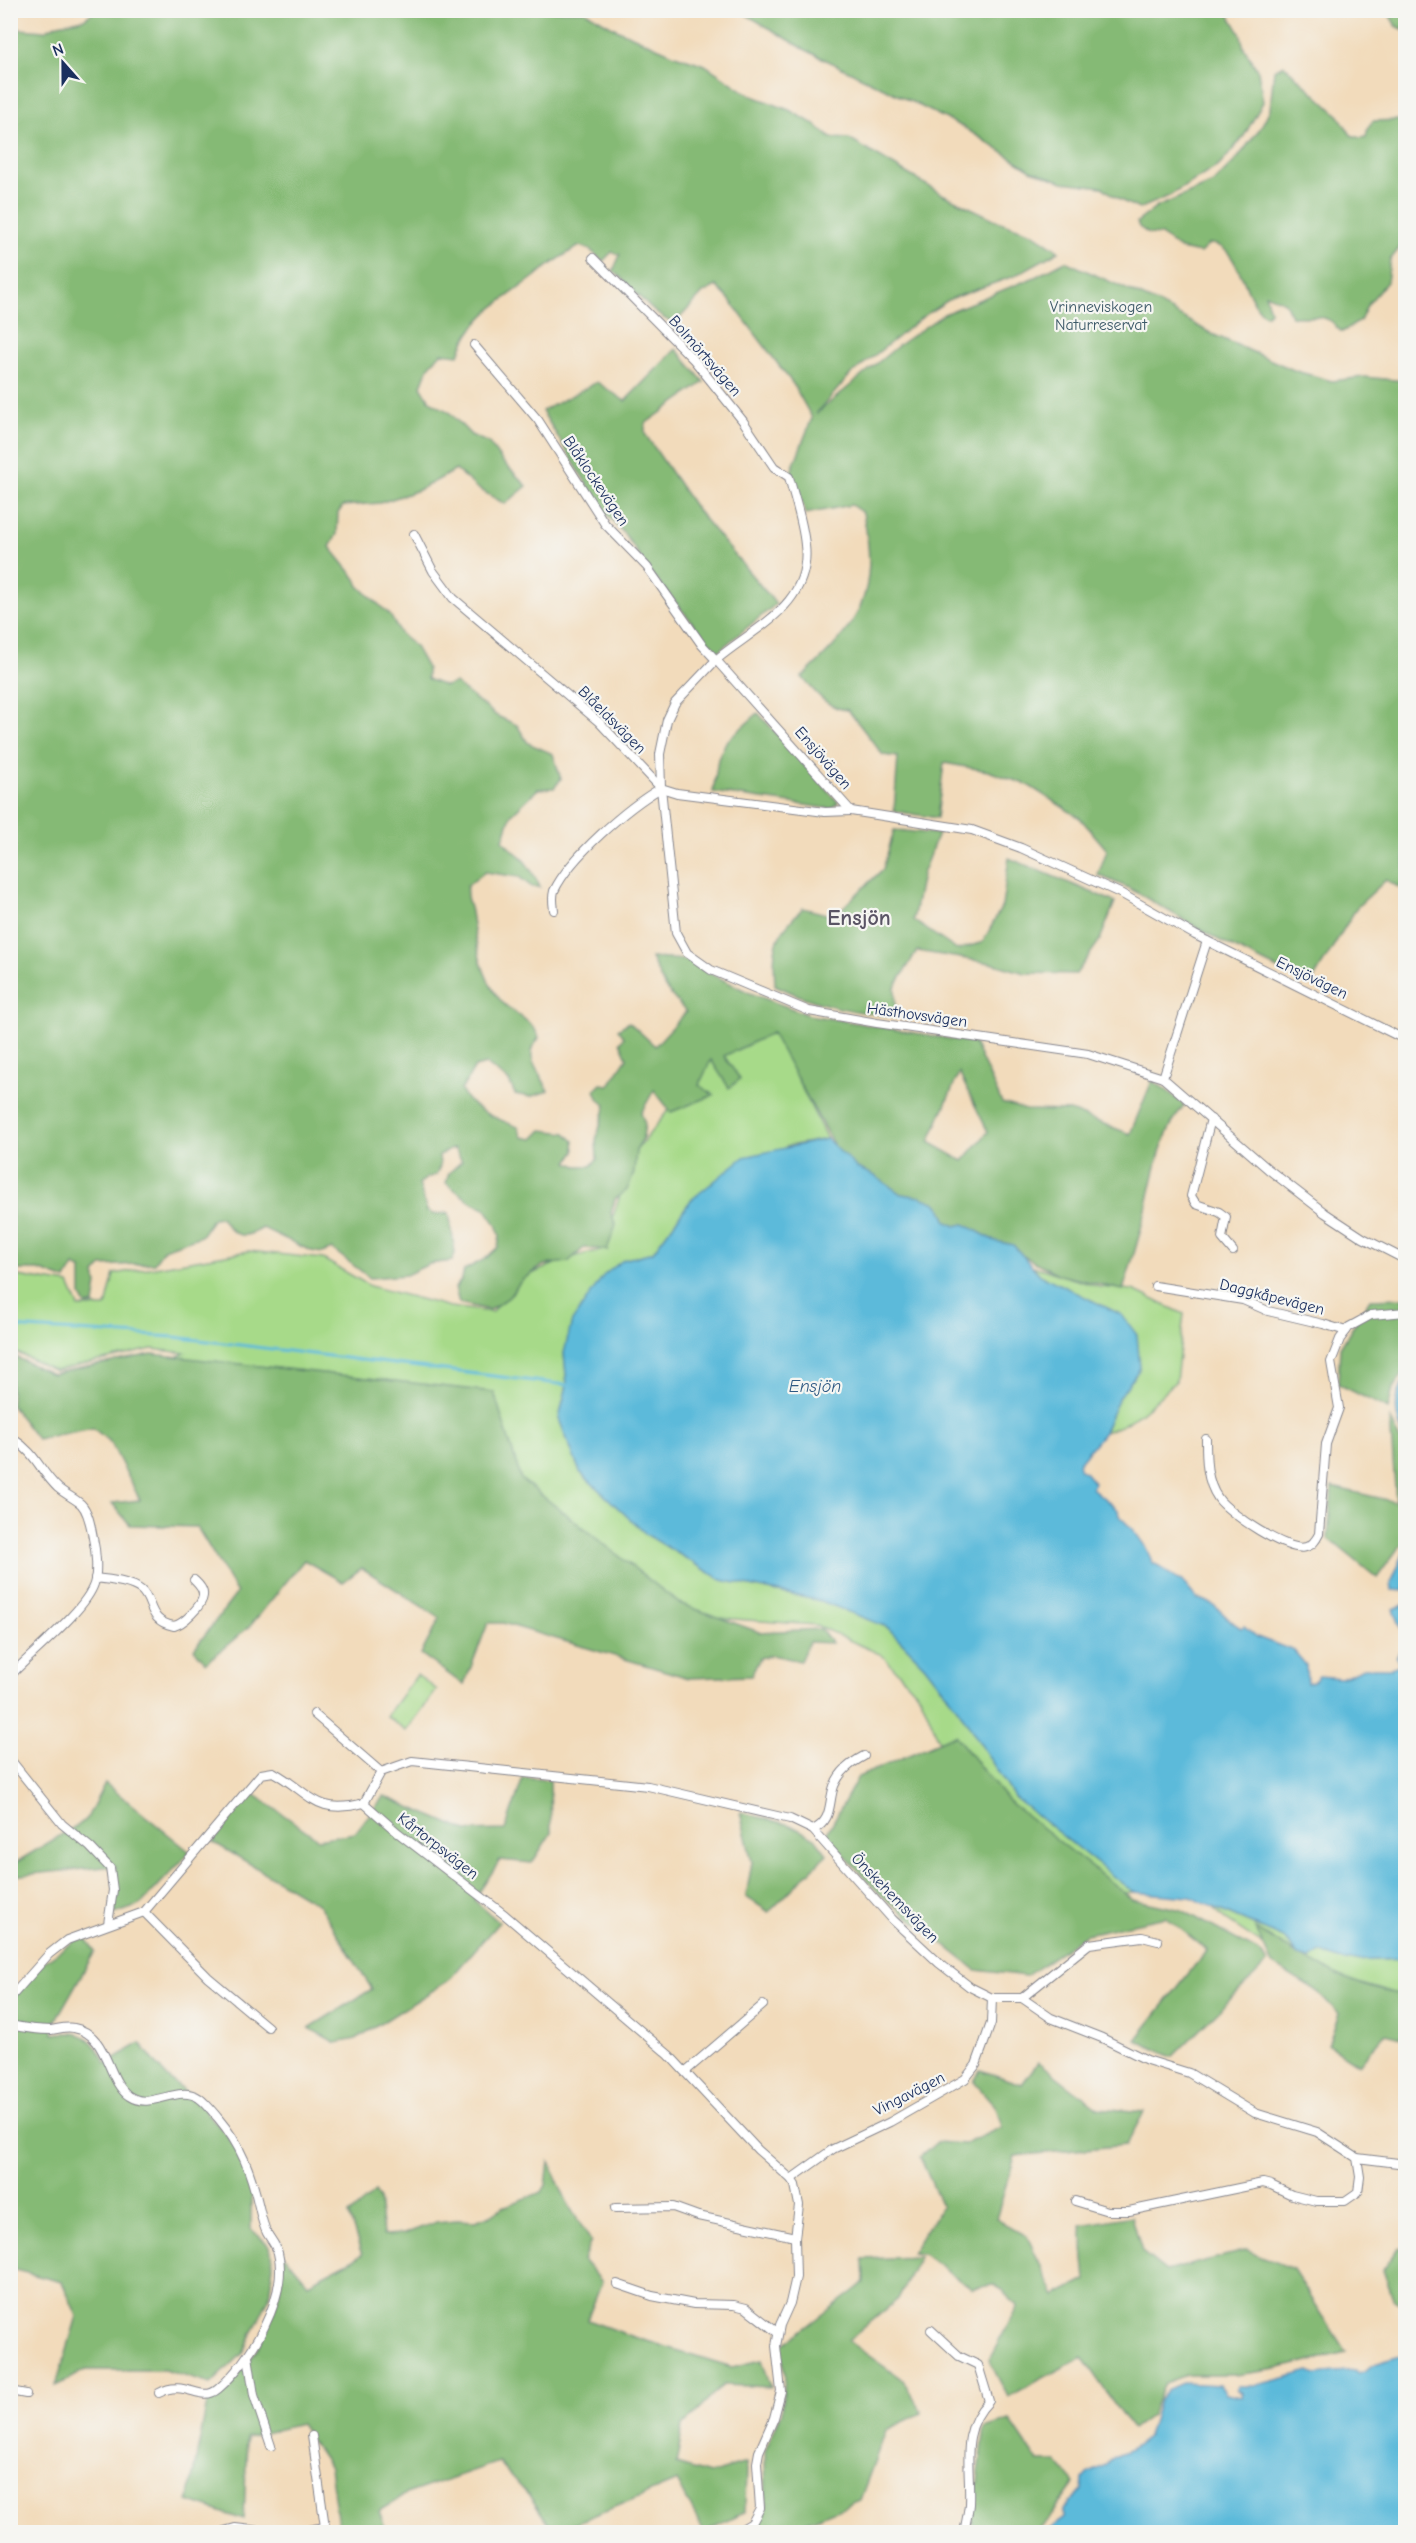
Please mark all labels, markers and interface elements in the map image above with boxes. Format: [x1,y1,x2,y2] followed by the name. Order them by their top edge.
[33,33,93,93] north arrow
[50,40,66,60] text: N
[1050,298,1152,334] park label: Vrinneviskogen Naturreservat
[665,312,745,400] street label: Bolmörtsvägen
[559,433,633,529] street label: Blåklockevägen
[574,682,650,758] street label: Blåeldsvägen
[791,723,855,793] street label: Ensjövägen
[827,905,891,931] district label: Ensjön
[1273,953,1351,1003] street label: Ensjövägen
[866,999,968,1031] street label: Hästhovsvägen
[1218,1275,1326,1319] street label: Daggkåpevägen
[789,1376,841,1397] water label: Ensjön
[394,1809,482,1883] street label: Kårtorpsvägen
[848,1849,942,1947] street label: Önskehemsvägen
[870,2068,948,2120] street label: Vingavägen

